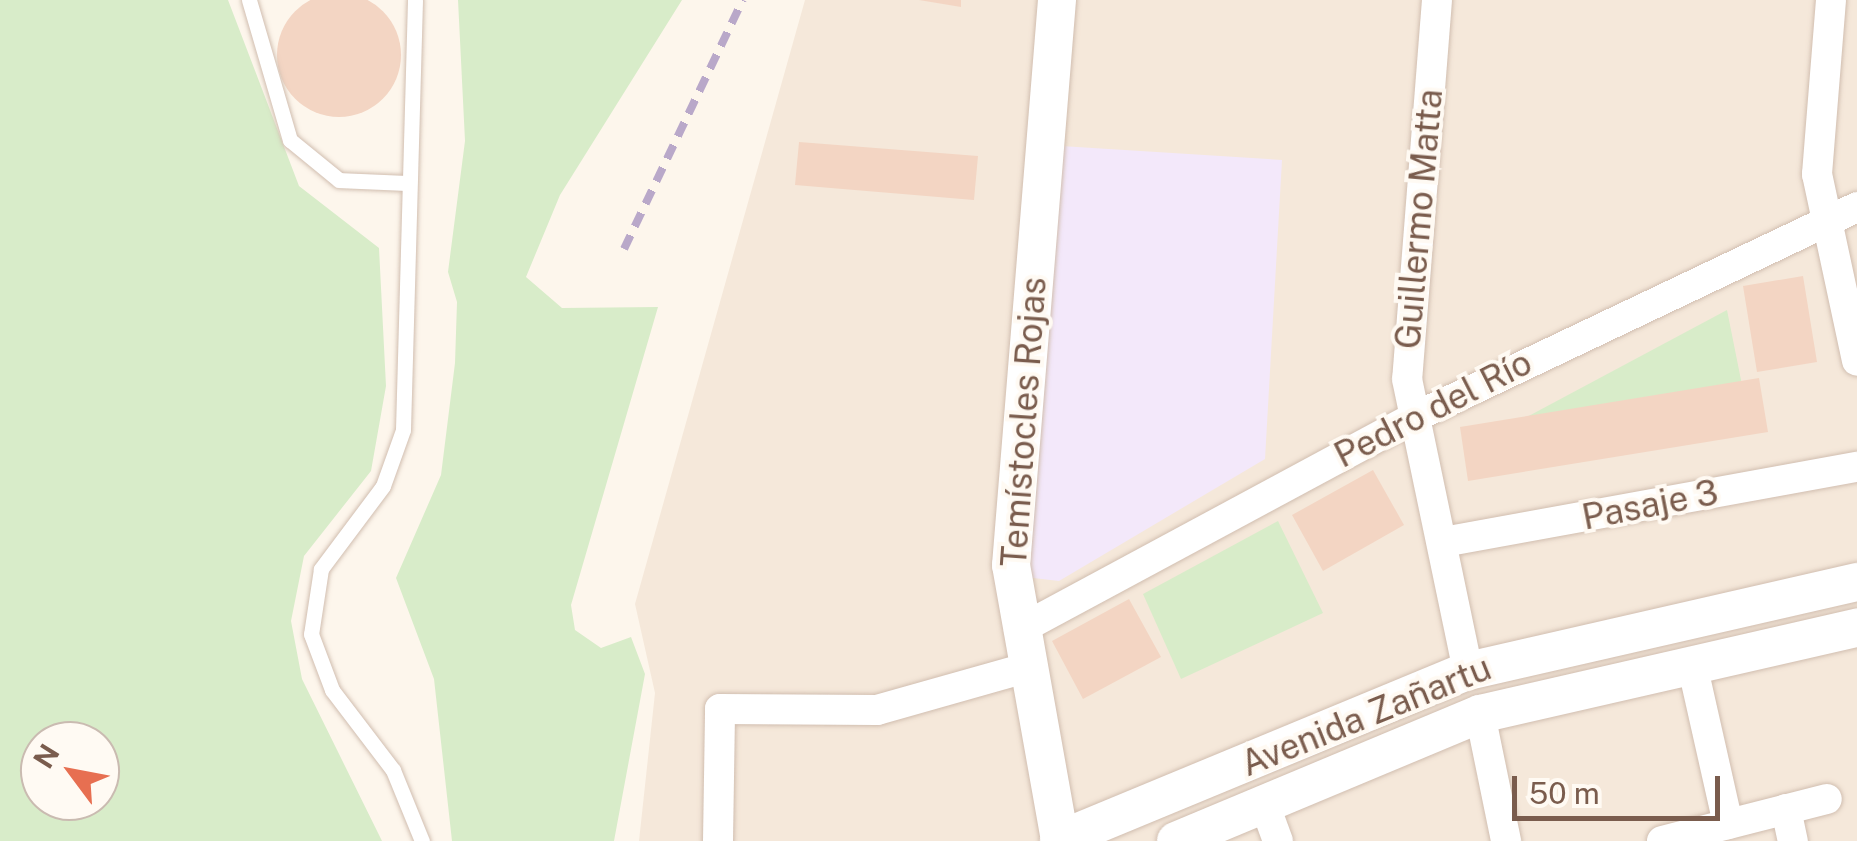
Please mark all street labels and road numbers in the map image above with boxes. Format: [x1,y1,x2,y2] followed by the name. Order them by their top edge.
[1387,87,1451,351] street label: Guillermo Matta
[993,276,1055,568] street label: Temístocles Rojas
[1327,341,1539,477] street label: Pedro del Río
[1578,471,1722,539] street label: Pasaje 3
[1235,647,1497,785] street label: Avenida Zañartu

